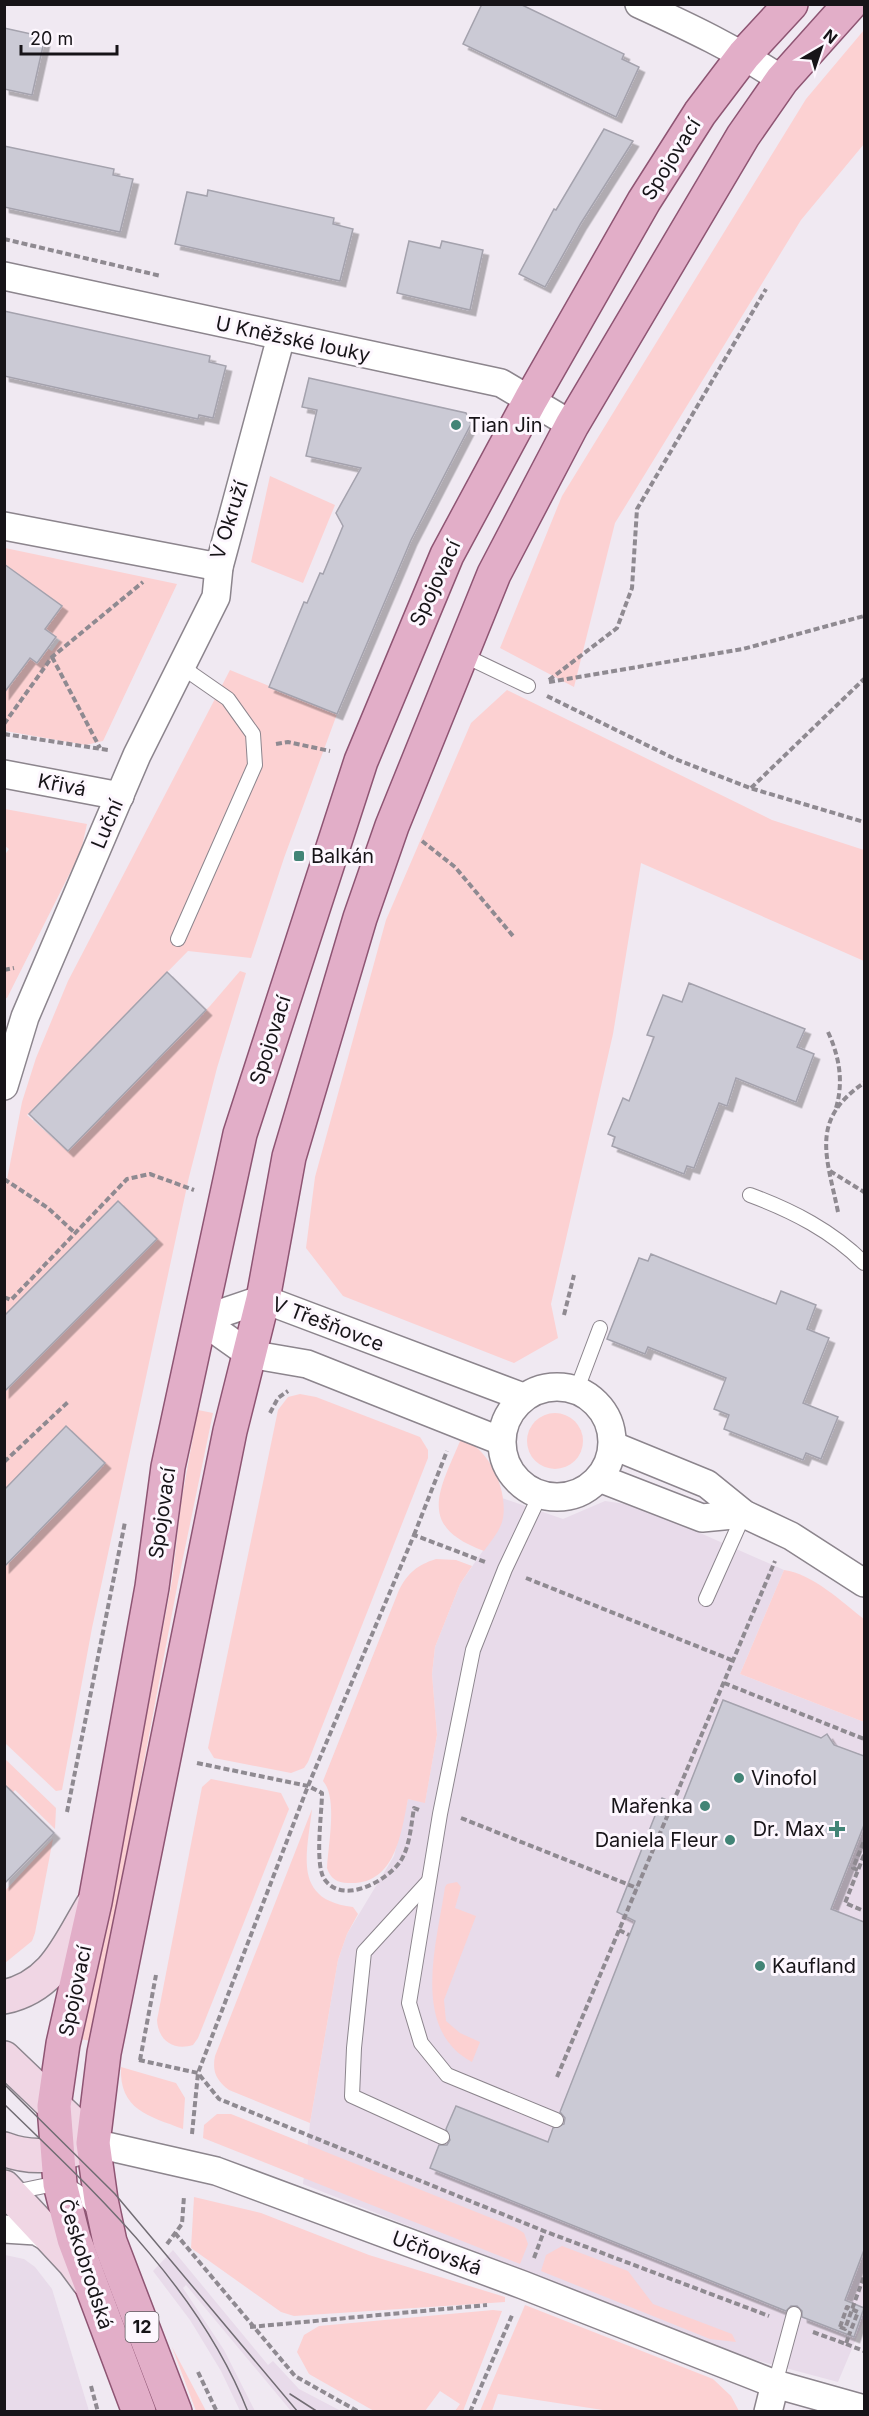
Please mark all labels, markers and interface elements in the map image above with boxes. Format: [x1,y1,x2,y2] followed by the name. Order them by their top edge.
[21,18,117,56] scale bar
[791,18,851,78] north arrow
[819,25,841,48] text: N
[30,28,73,49] text: 20 m
[636,113,706,204] street label: Spojovací
[214,311,372,367] street label: U Kněžské louky
[468,413,543,437] place label: Tian Jin
[449,418,463,432] marker: Tian Jin
[205,478,253,562] street label: V Okruží
[405,536,465,630] street label: Spojovací
[36,769,88,801] street label: Křivá
[86,796,128,852] street label: Luční
[311,844,374,868] place label: Balkán
[292,849,306,863] marker: Balkán
[244,992,296,1088] street label: Spojovací
[269,1292,387,1356] street label: V Třešňovce
[144,1466,180,1560] street label: Spojovací
[751,1766,817,1790] place label: Vinofol
[732,1771,746,1785] marker: Vinofol
[611,1794,693,1818] place label: Mařenka
[698,1799,712,1813] marker: Mařenka
[753,1817,825,1841] place label: Dr. Max
[830,1822,844,1836] marker: Dr. Max
[595,1828,718,1852] place label: Daniela Fleur
[723,1833,737,1847] marker: Daniela Fleur
[54,1943,96,2039] street label: Spojovací
[772,1954,856,1978] place label: Kaufland
[753,1959,767,1973] marker: Kaufland
[54,2196,118,2332] street label: Českobrodská
[389,2226,485,2280] street label: Učňovská
[126,2312,158,2342] road number: 12

